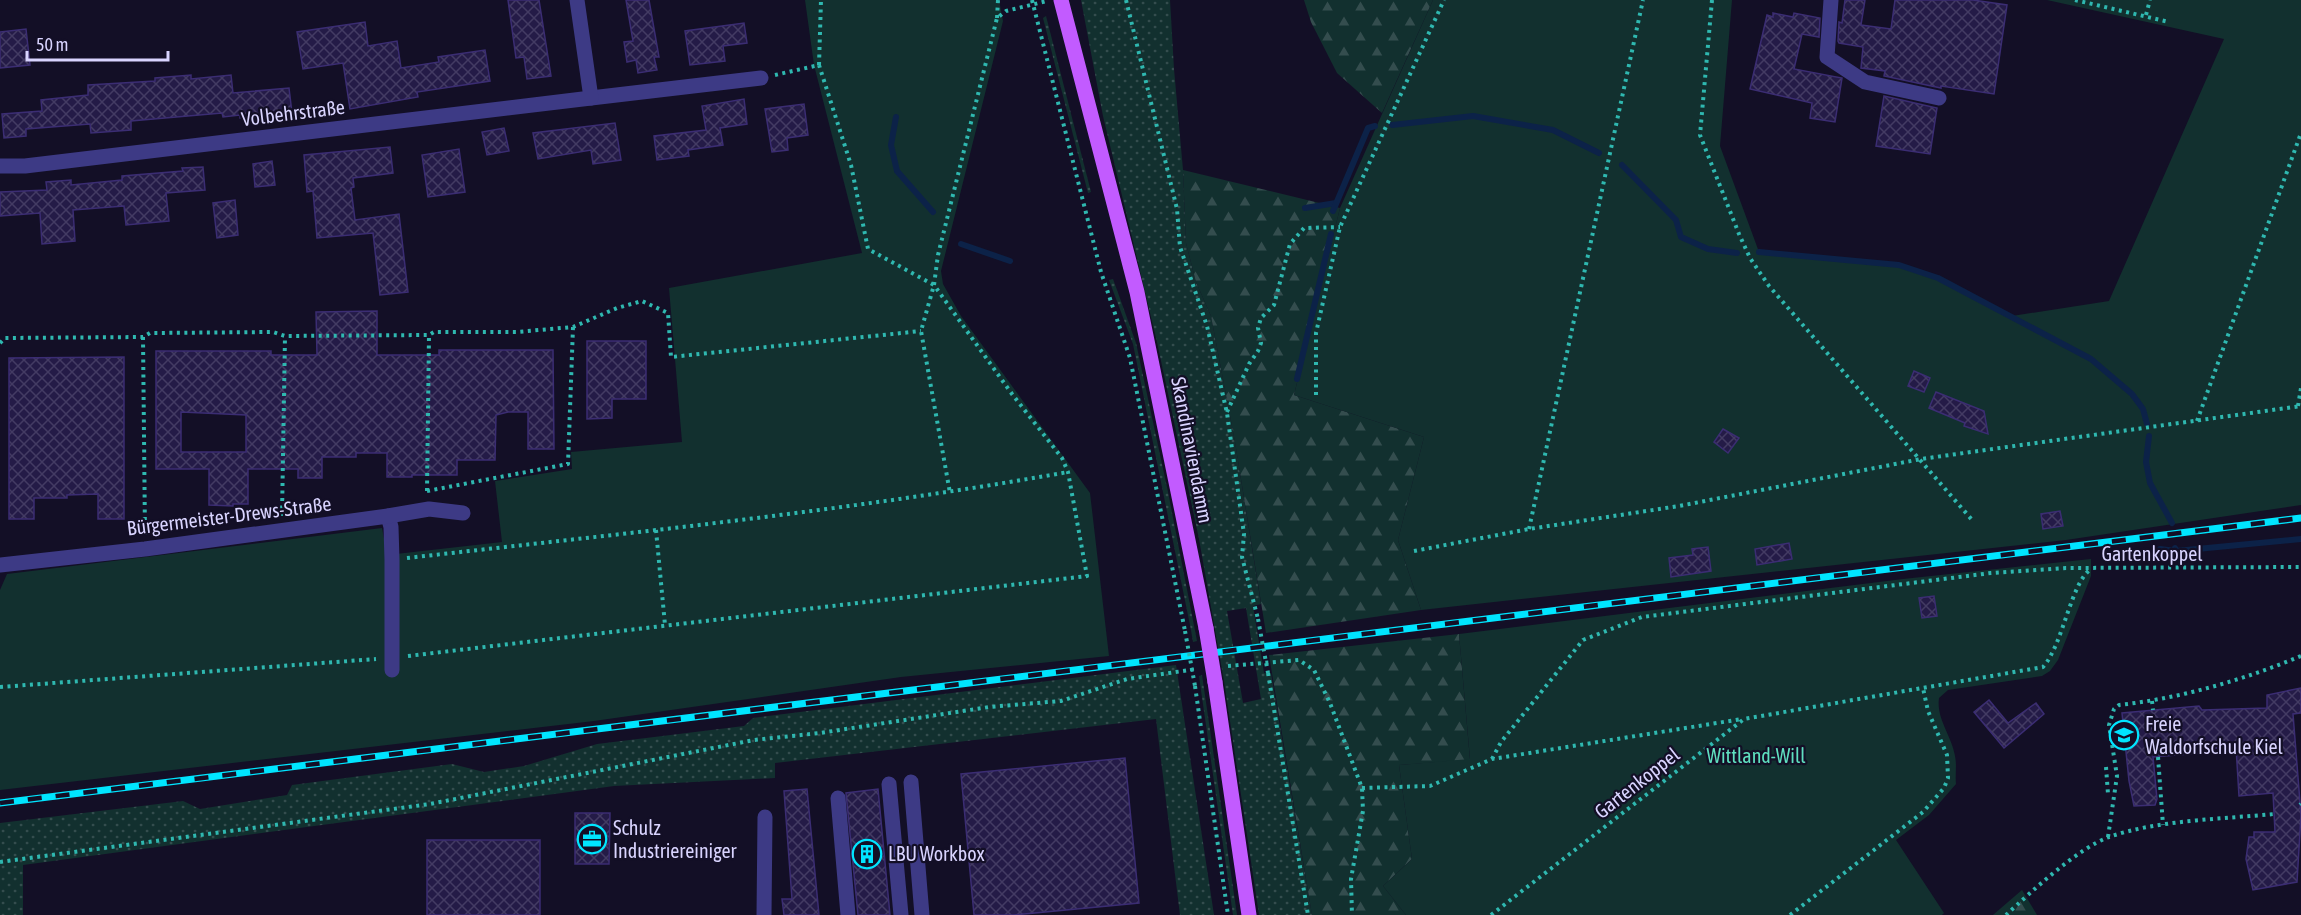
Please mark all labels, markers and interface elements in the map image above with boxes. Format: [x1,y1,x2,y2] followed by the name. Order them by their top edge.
[27,24,168,62] scale bar
[36,34,68,55] text: 50 m
[240,95,346,130] street label: Volbehrstraße
[1167,375,1218,525] street label: Skandinaviendamm
[125,492,332,539] street label: Bürgermeister-Drews-Straße
[2101,542,2203,565] street label: Gartenkoppel
[2145,712,2284,758] place label: Freie Waldorfschule Kiel
[2108,719,2140,751] school or university icon: Freie Waldorfschule Kiel
[1590,742,1684,823] street label: Gartenkoppel
[1706,744,1806,767] park label: Wittland-Will
[613,816,737,862] place label: Schulz Industriereiniger
[576,823,608,855] office icon: Schulz Industriereiniger
[851,838,883,870] building icon: LBU Workbox
[888,842,985,865] place label: LBU Workbox

